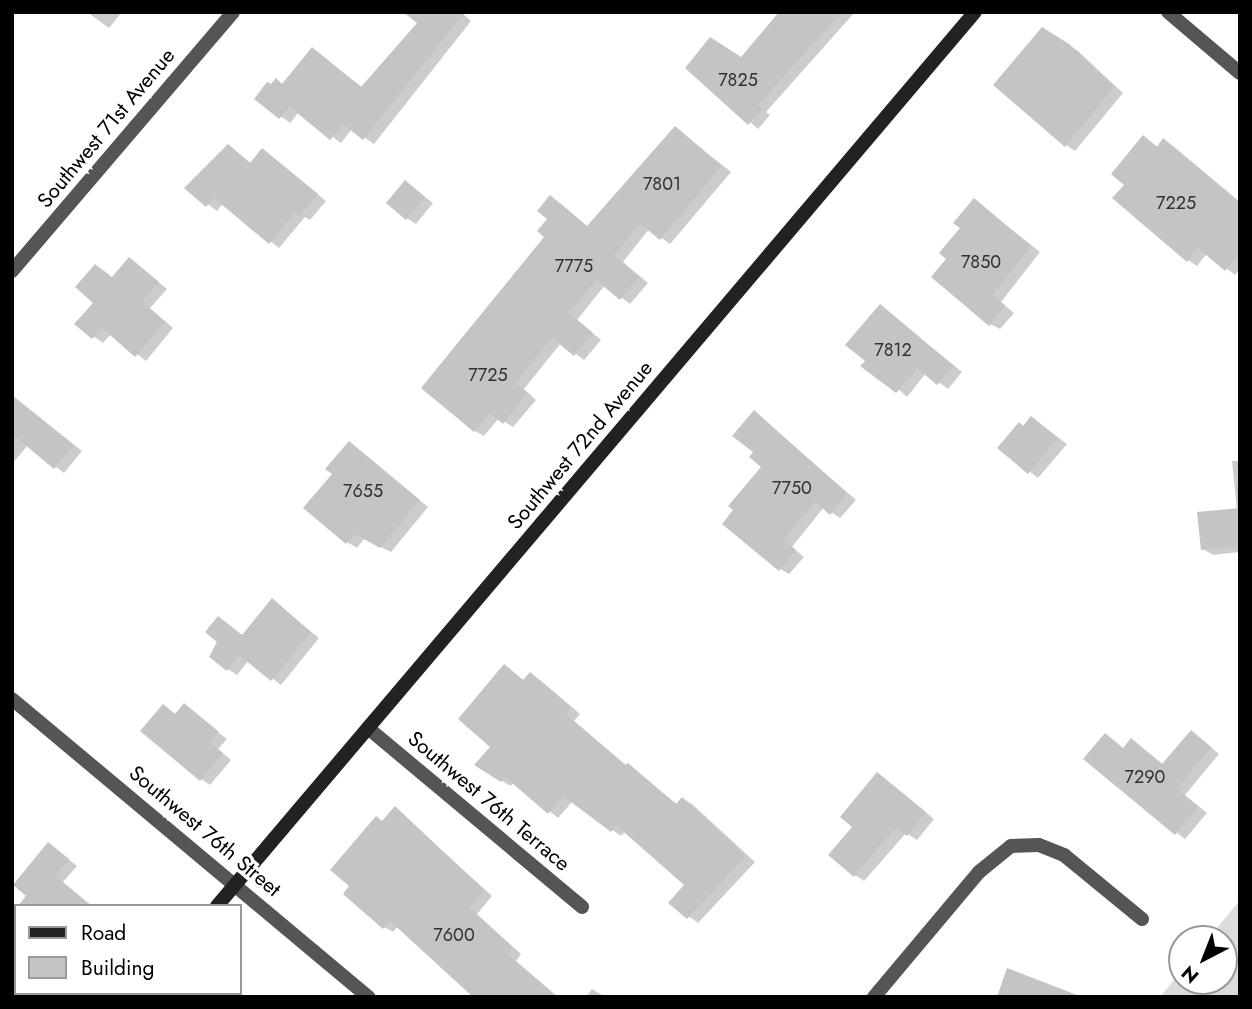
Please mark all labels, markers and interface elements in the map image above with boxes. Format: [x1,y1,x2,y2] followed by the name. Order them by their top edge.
[32,43,180,213] street label: Southwest 71st Avenue
[718,69,758,91] house number: 7825
[643,173,681,195] house number: 7801
[1156,192,1196,214] house number: 7225
[961,251,1001,273] house number: 7850
[555,255,593,277] house number: 7775
[874,339,912,361] house number: 7812
[502,356,658,534] street label: Southwest 72nd Avenue
[468,364,508,386] house number: 7725
[772,477,812,499] house number: 7750
[343,480,383,502] house number: 7655
[403,726,575,876] street label: Southwest 76th Terrace
[124,760,286,902] street label: Southwest 76th Street
[1125,766,1165,788] house number: 7290
[14,904,242,995] legend
[81,918,126,948] text: Road
[433,924,475,946] house number: 7600
[1168,925,1238,995] north arrow
[81,953,154,983] text: Building
[1175,959,1205,990] text: N

